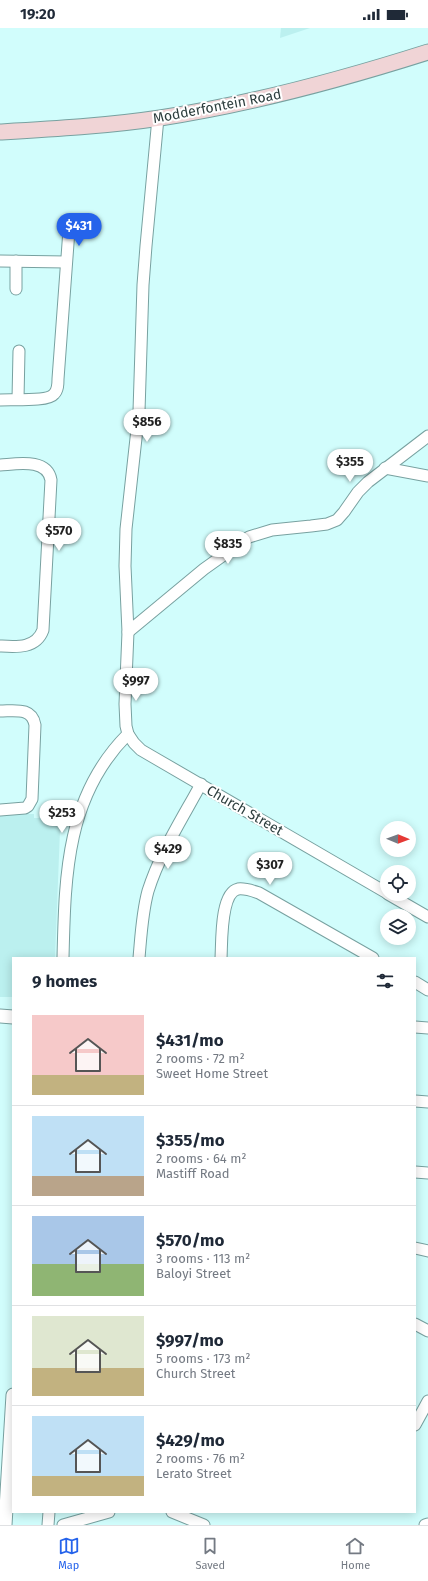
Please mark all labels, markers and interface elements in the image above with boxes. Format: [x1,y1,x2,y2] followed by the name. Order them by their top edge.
[20,5,56,23] text: 19:20
[151,86,283,127] street label: Modderfontein Road
[55,213,103,247] pin: $431
[66,218,92,233] text: $431
[123,409,171,443] pin: $856
[133,414,162,429] text: $856
[326,449,374,483] pin: $355
[336,454,364,469] text: $355
[35,518,83,552] pin: $570
[45,523,73,538] text: $570
[204,531,252,565] pin: $835
[214,536,242,551] text: $835
[112,668,160,702] pin: $997
[122,673,150,688] text: $997
[203,782,287,840] street label: Church Street
[38,800,86,834] pin: $253
[48,805,76,820] text: $253
[380,821,416,857] north arrow
[380,821,416,945] map controls
[144,836,192,870] pin: $429
[154,841,182,856] text: $429
[246,852,294,886] pin: $307
[256,857,284,872] text: $307
[380,865,416,901] button: locate
[380,909,416,945] button: layers
[374,970,396,992] icon: filters
[32,971,97,992] text: 9 homes
[156,1030,224,1051] text: $431/mo
[64,1031,112,1079] icon: home
[156,1051,245,1066] text: 2 rooms · 72 m²
[156,1066,268,1081] text: Sweet Home Street
[156,1130,225,1151] text: $355/mo
[64,1132,112,1180] icon: home
[156,1151,246,1166] text: 2 rooms · 64 m²
[156,1166,230,1181] text: Mastiff Road
[156,1230,224,1251] text: $570/mo
[64,1232,112,1280] icon: home
[156,1251,250,1266] text: 3 rooms · 113 m²
[156,1266,231,1281] text: Baloyi Street
[156,1330,224,1351] text: $997/mo
[64,1332,112,1380] icon: home
[156,1351,250,1366] text: 5 rooms · 173 m²
[156,1366,236,1381] text: Church Street
[156,1430,225,1451] text: $429/mo
[64,1432,112,1480] icon: home
[156,1451,245,1466] text: 2 rooms · 76 m²
[156,1466,232,1481] text: Lerato Street
[58,1535,80,1572] tab: Map
[195,1535,225,1572] tab: Saved
[341,1535,370,1572] tab: Home

